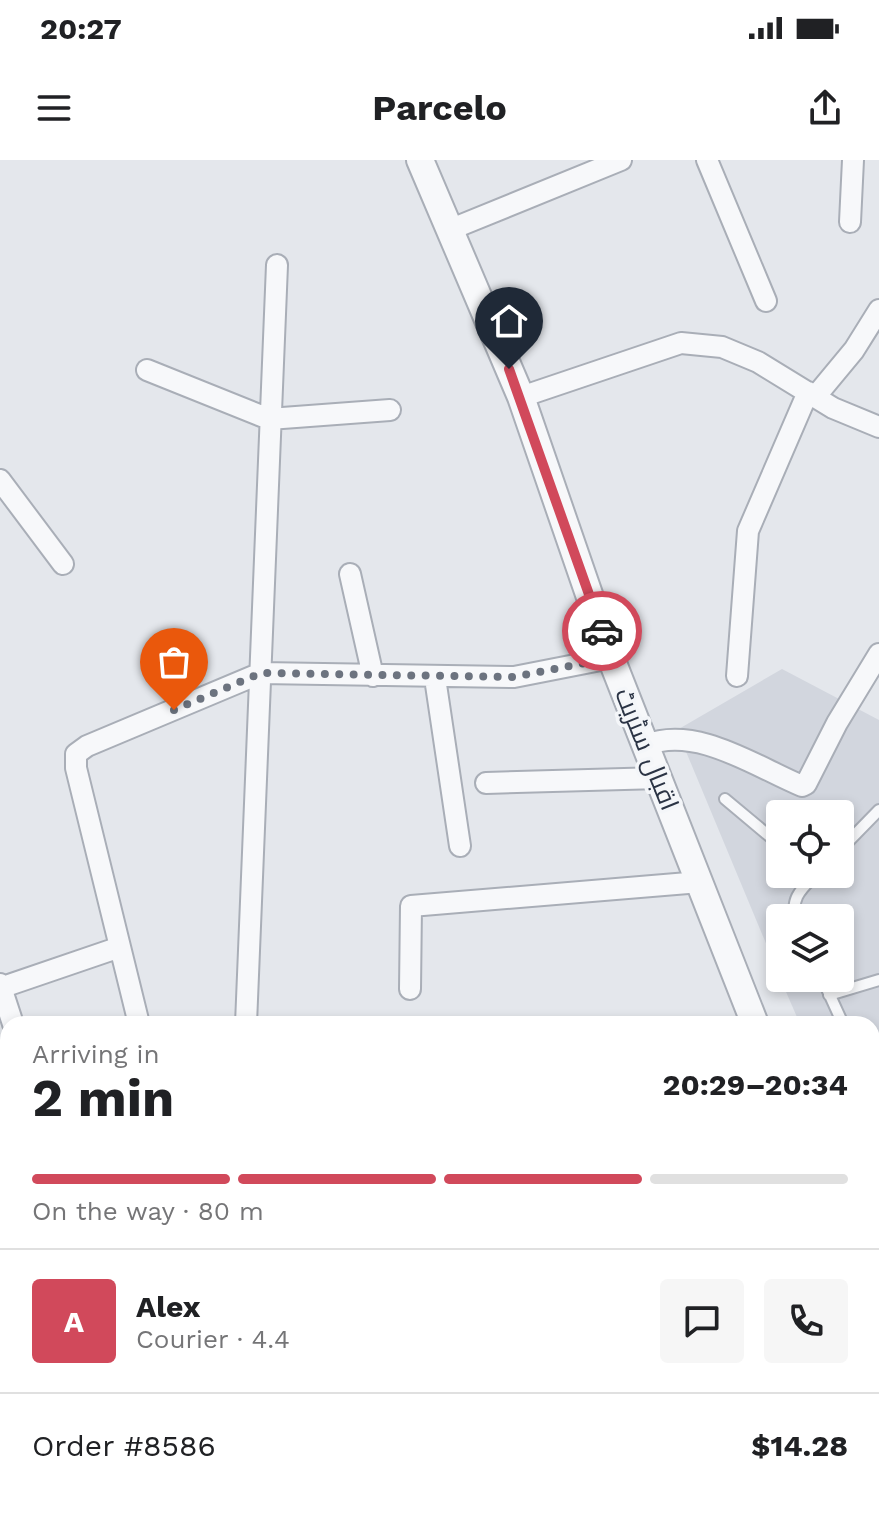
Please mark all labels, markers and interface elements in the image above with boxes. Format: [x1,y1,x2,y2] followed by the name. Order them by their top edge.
[40,11,122,46] text: 20:27
[32,86,76,130] icon: menu
[803,86,847,130] icon: share
[372,87,507,129] text: Parcelo
[475,287,543,369] pin
[487,299,531,343] icon: home
[562,591,642,671] courier
[580,609,624,653] icon: car
[140,628,208,710] pin
[152,640,196,684] icon: bag
[609,683,685,815] street label: اقبال سٹریٹ
[766,800,854,992] map controls
[766,800,854,888] button: locate
[766,904,854,992] button: layers
[32,1039,160,1069] text: Arriving in
[663,1067,848,1102] text: 20:29–20:34
[32,1068,174,1129] text: 2 min
[32,1196,264,1226] text: On the way · 80 m
[660,1279,744,1363] button: chat
[764,1279,848,1363] button: phone
[136,1289,200,1324] text: Alex
[64,1304,84,1339] text: A
[136,1324,290,1354] text: Courier · 4.4
[32,1428,216,1463] text: Order #8586
[751,1428,848,1463] text: $14.28

